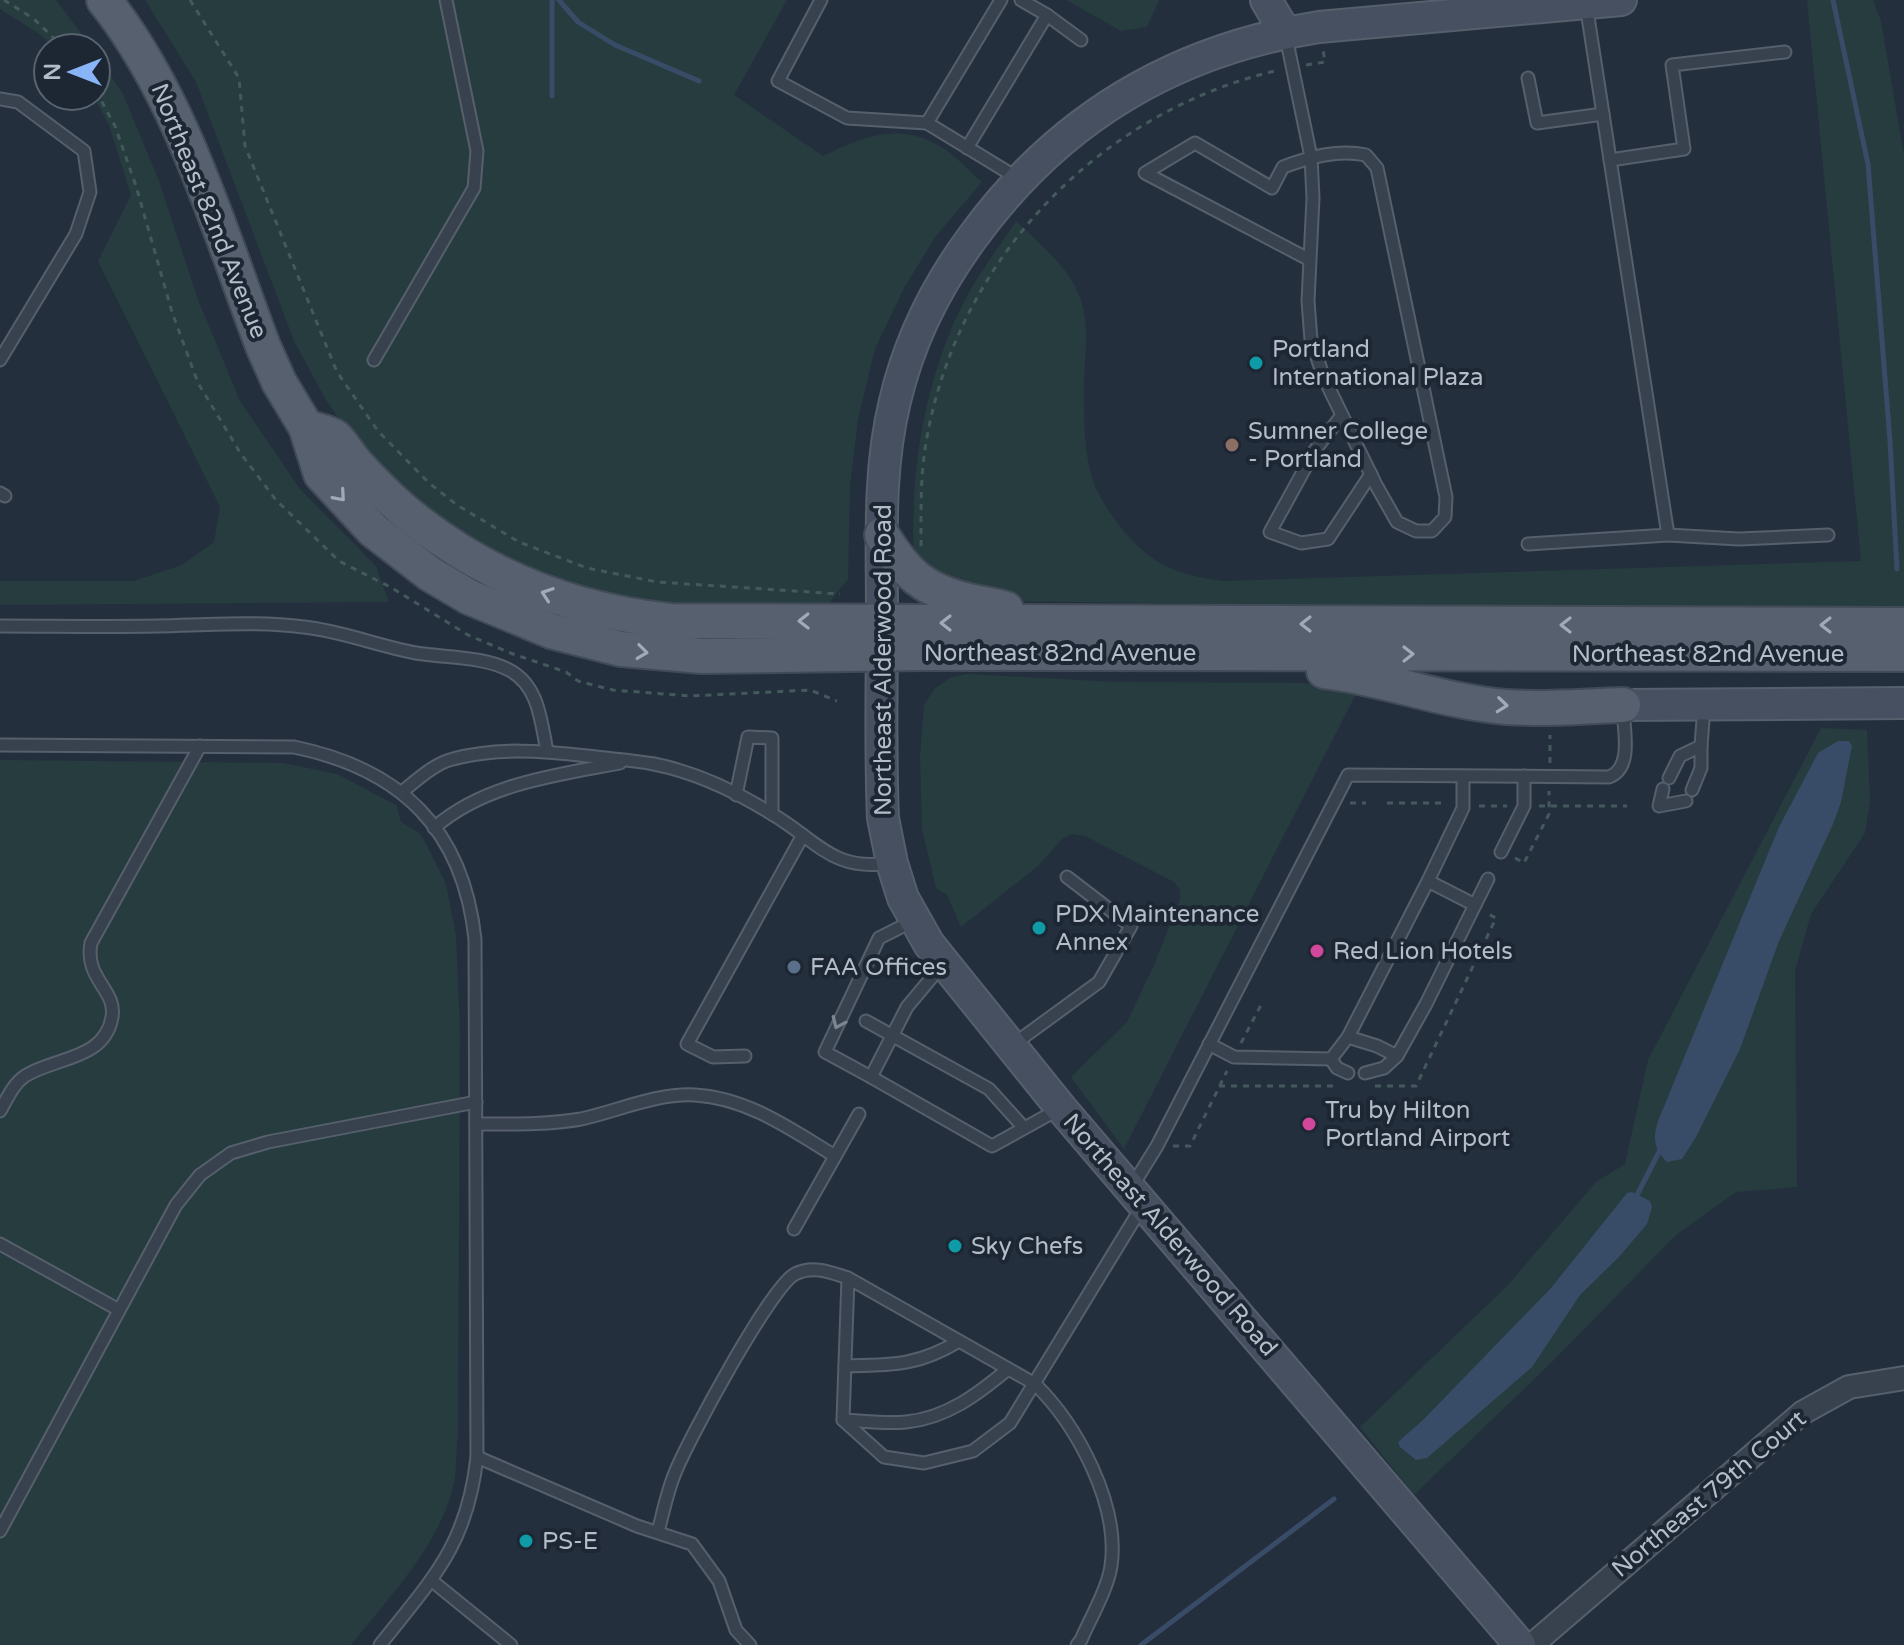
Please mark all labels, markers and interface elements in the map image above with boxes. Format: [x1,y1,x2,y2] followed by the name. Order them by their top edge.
[32,32,112,112] north arrow
[40,63,66,81] text: N
[145,79,273,343] street label: Northeast 82nd Avenue
[1272,335,1483,392] place label: Portland International Plaza
[1247,354,1265,372] marker: Portland International Plaza
[1248,417,1428,474] place label: Sumner College - Portland
[1223,436,1241,454] marker: Sumner College - Portland
[331,486,345,501] one-way arrow
[869,504,898,816] street label: Northeast Alderwood Road
[541,587,555,603] one-way arrow
[797,612,810,630] one-way arrow
[939,614,952,632] one-way arrow
[1299,615,1312,633] one-way arrow
[1559,616,1572,634] one-way arrow
[1819,616,1832,634] one-way arrow
[924,639,1196,668] street label: Northeast 82nd Avenue
[1572,640,1844,669] street label: Northeast 82nd Avenue
[635,643,649,660] one-way arrow
[1402,645,1415,663] one-way arrow
[1496,697,1509,714] one-way arrow
[1055,900,1259,957] place label: PDX Maintenance Annex
[1030,919,1048,937] marker: PDX Maintenance Annex
[1333,937,1513,966] place label: Red Lion Hotels
[1308,942,1326,960] marker: Red Lion Hotels
[810,953,947,982] place label: FAA Offices
[785,958,803,976] marker: FAA Offices
[832,1015,848,1029] one-way arrow
[1325,1096,1510,1153] place label: Tru by Hilton Portland Airport
[1057,1108,1283,1362] street label: Northeast Alderwood Road
[1300,1115,1318,1133] marker: Tru by Hilton Portland Airport
[971,1232,1083,1261] place label: Sky Chefs
[946,1237,964,1255] marker: Sky Chefs
[1606,1404,1812,1584] street label: Northeast 79th Court
[542,1527,598,1556] place label: PS-E
[517,1532,535,1550] marker: PS-E

